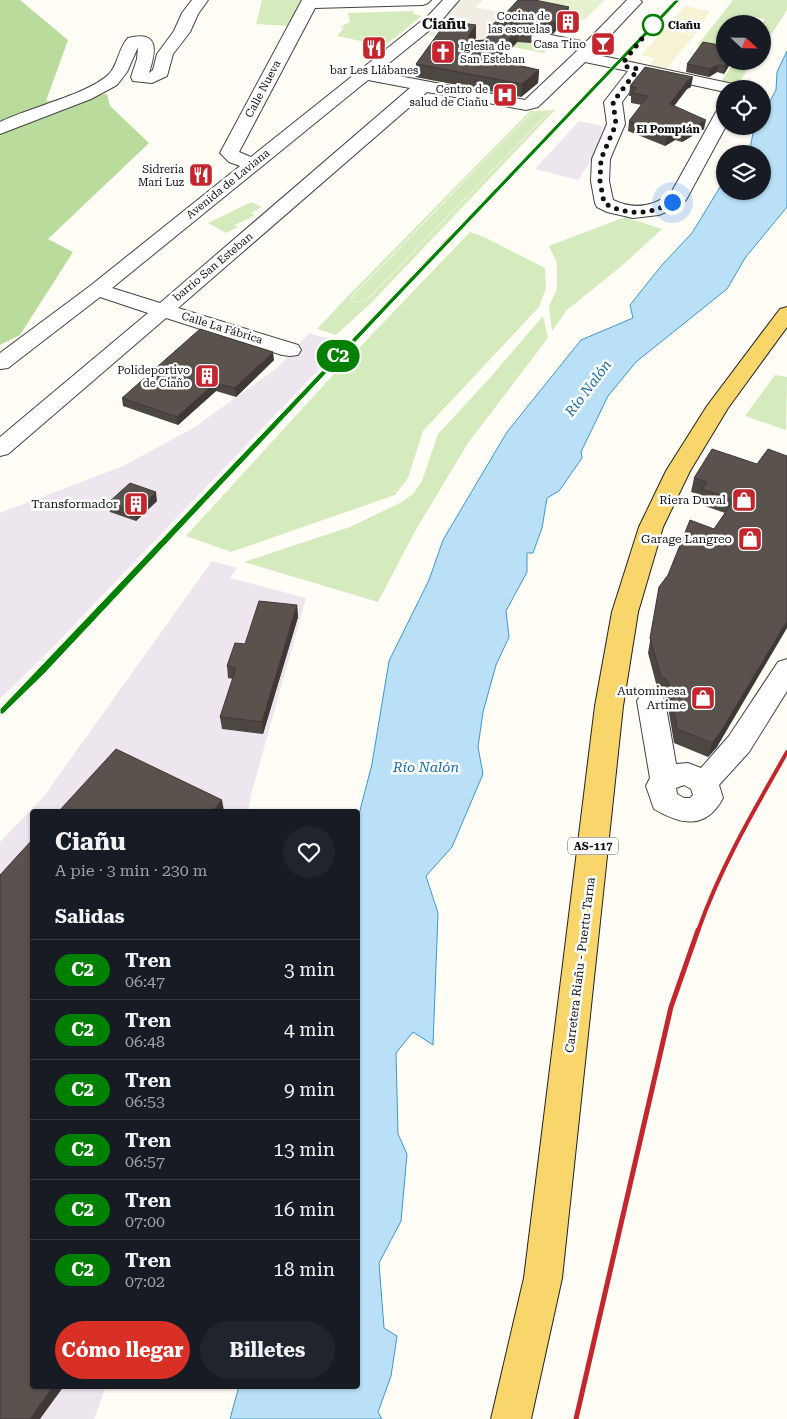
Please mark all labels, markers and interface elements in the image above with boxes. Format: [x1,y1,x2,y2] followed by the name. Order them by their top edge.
[555,9,581,35] building icon: Cocina de las escuelas
[488,10,550,36] place label: Cocina de las escuelas
[642,14,664,36] marker: Ciañu
[422,15,466,33] district label: Ciañu
[716,15,771,70] north arrow
[716,15,771,200] map controls
[668,19,701,32] place label: Ciañu
[590,31,616,57] bar icon: Casa Tino
[361,35,387,61] restaurant icon: bar Les Llábanes
[534,38,586,51] place label: Casa Tino
[430,39,456,65] church icon: Iglesia de San Esteban
[460,40,525,66] place label: Iglesia de San Esteban
[242,58,284,120] street label: Calle Nueva
[330,64,418,77] place label: bar Les Llábanes
[716,80,771,135] button: locate
[492,82,518,108] hospital icon: Centro de salud de Ciañu
[410,83,488,109] place label: Centro de salud de Ciañu
[636,123,700,136] district label: El Pompián
[716,145,771,200] button: layers
[184,146,272,222] street label: Avenida de Laviana
[188,162,214,188] restaurant icon: Sidreria Mari Luz
[138,163,184,189] place label: Sidreria Mari Luz
[660,190,685,215] your location
[170,230,256,304] street label: barrio San Esteban
[180,309,264,347] street label: Calle La Fábrica
[316,340,360,372] line badge: C2
[327,345,349,366] text: C2
[561,357,614,420] water label: Río Nalón
[194,363,220,389] building icon: Polideportivo de Ciaño
[117,364,190,390] place label: Polideportivo de Ciaño
[731,487,757,513] shop icon: Riera Duval
[123,491,149,517] building icon: Transformador
[659,493,726,507] place label: Riera Duval
[31,497,118,511] place label: Transformador
[737,526,763,552] shop icon: Garage Langreo
[641,532,732,546] place label: Garage Langreo
[617,684,686,712] place label: Autominesa Artime
[690,685,716,711] shop icon: Autominesa Artime
[392,759,459,775] water label: Río Nalón
[283,826,335,878] button: heart
[55,828,126,856] text: Ciañu
[568,838,618,854] road number: AS-117
[55,861,207,880] text: A pie · 3 min · 230 m
[562,876,598,1054] street label: Carretera Riañu - Puertu Tarna
[55,905,125,928] text: Salidas
[125,949,171,972] text: Tren
[284,958,335,981] text: 3 min
[71,959,94,980] text: C2
[125,972,165,991] text: 06:47
[125,1009,171,1032] text: Tren
[284,1018,335,1041] text: 4 min
[71,1019,94,1040] text: C2
[125,1032,165,1051] text: 06:48
[125,1069,171,1092] text: Tren
[284,1078,335,1101] text: 9 min
[71,1079,94,1100] text: C2
[125,1092,165,1111] text: 06:53
[125,1129,171,1152] text: Tren
[273,1138,335,1161] text: 13 min
[71,1139,94,1160] text: C2
[125,1152,165,1171] text: 06:57
[125,1189,171,1212] text: Tren
[273,1198,335,1221] text: 16 min
[71,1199,94,1220] text: C2
[125,1212,165,1231] text: 07:00
[125,1249,171,1272] text: Tren
[273,1258,335,1281] text: 18 min
[71,1259,94,1280] text: C2
[125,1272,165,1291] text: 07:02
[55,1321,190,1379] button: Cómo llegar
[200,1321,335,1379] button: Billetes

